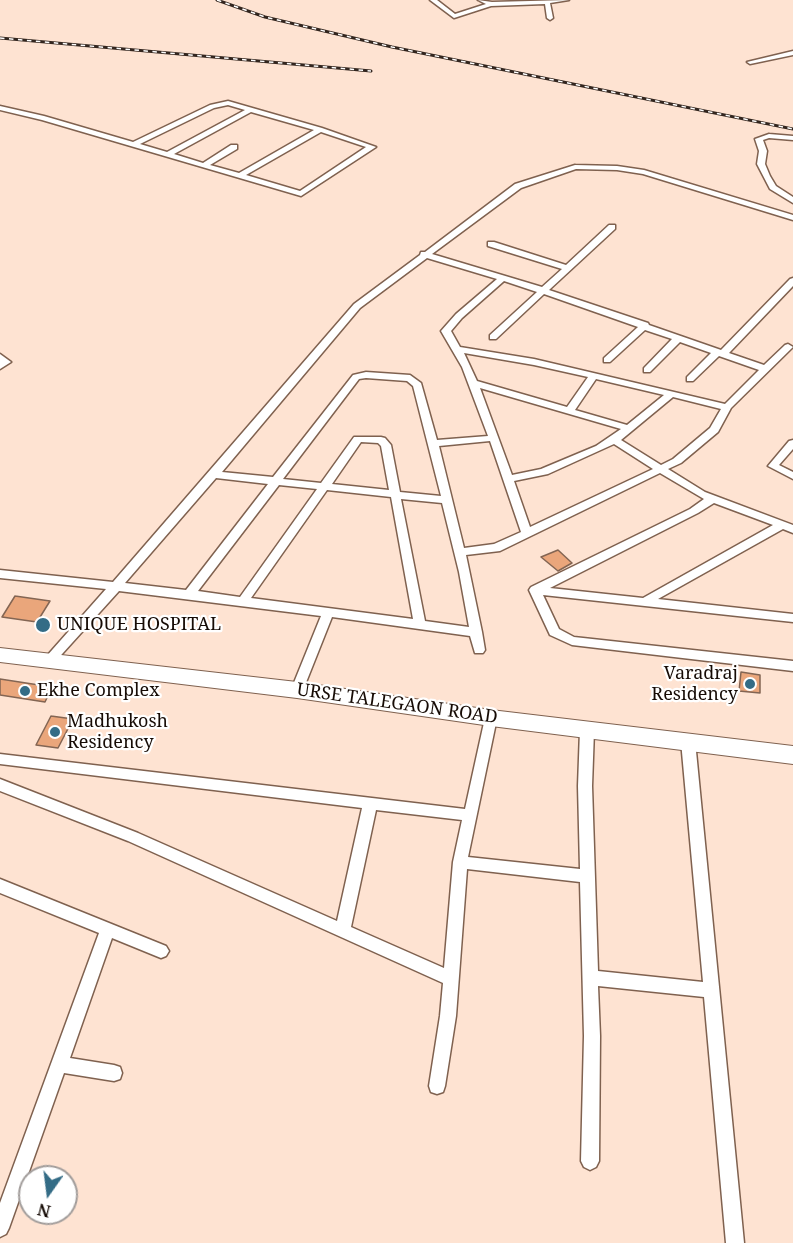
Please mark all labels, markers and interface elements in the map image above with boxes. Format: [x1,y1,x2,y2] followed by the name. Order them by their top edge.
[57,614,221,636] place label: UNIQUE HOSPITAL
[34,616,52,634] marker: UNIQUE HOSPITAL
[651,663,738,706] place label: Varadraj Residency
[743,677,757,691] marker: Varadraj Residency
[295,679,499,729] street label: URSE TALEGAON ROAD
[37,680,160,702] place label: Ekhe Complex
[18,684,32,698] marker: Ekhe Complex
[67,711,168,754] place label: Madhukosh Residency
[48,725,62,739] marker: Madhukosh Residency
[18,1165,78,1225] north arrow
[35,1198,53,1223] text: N

